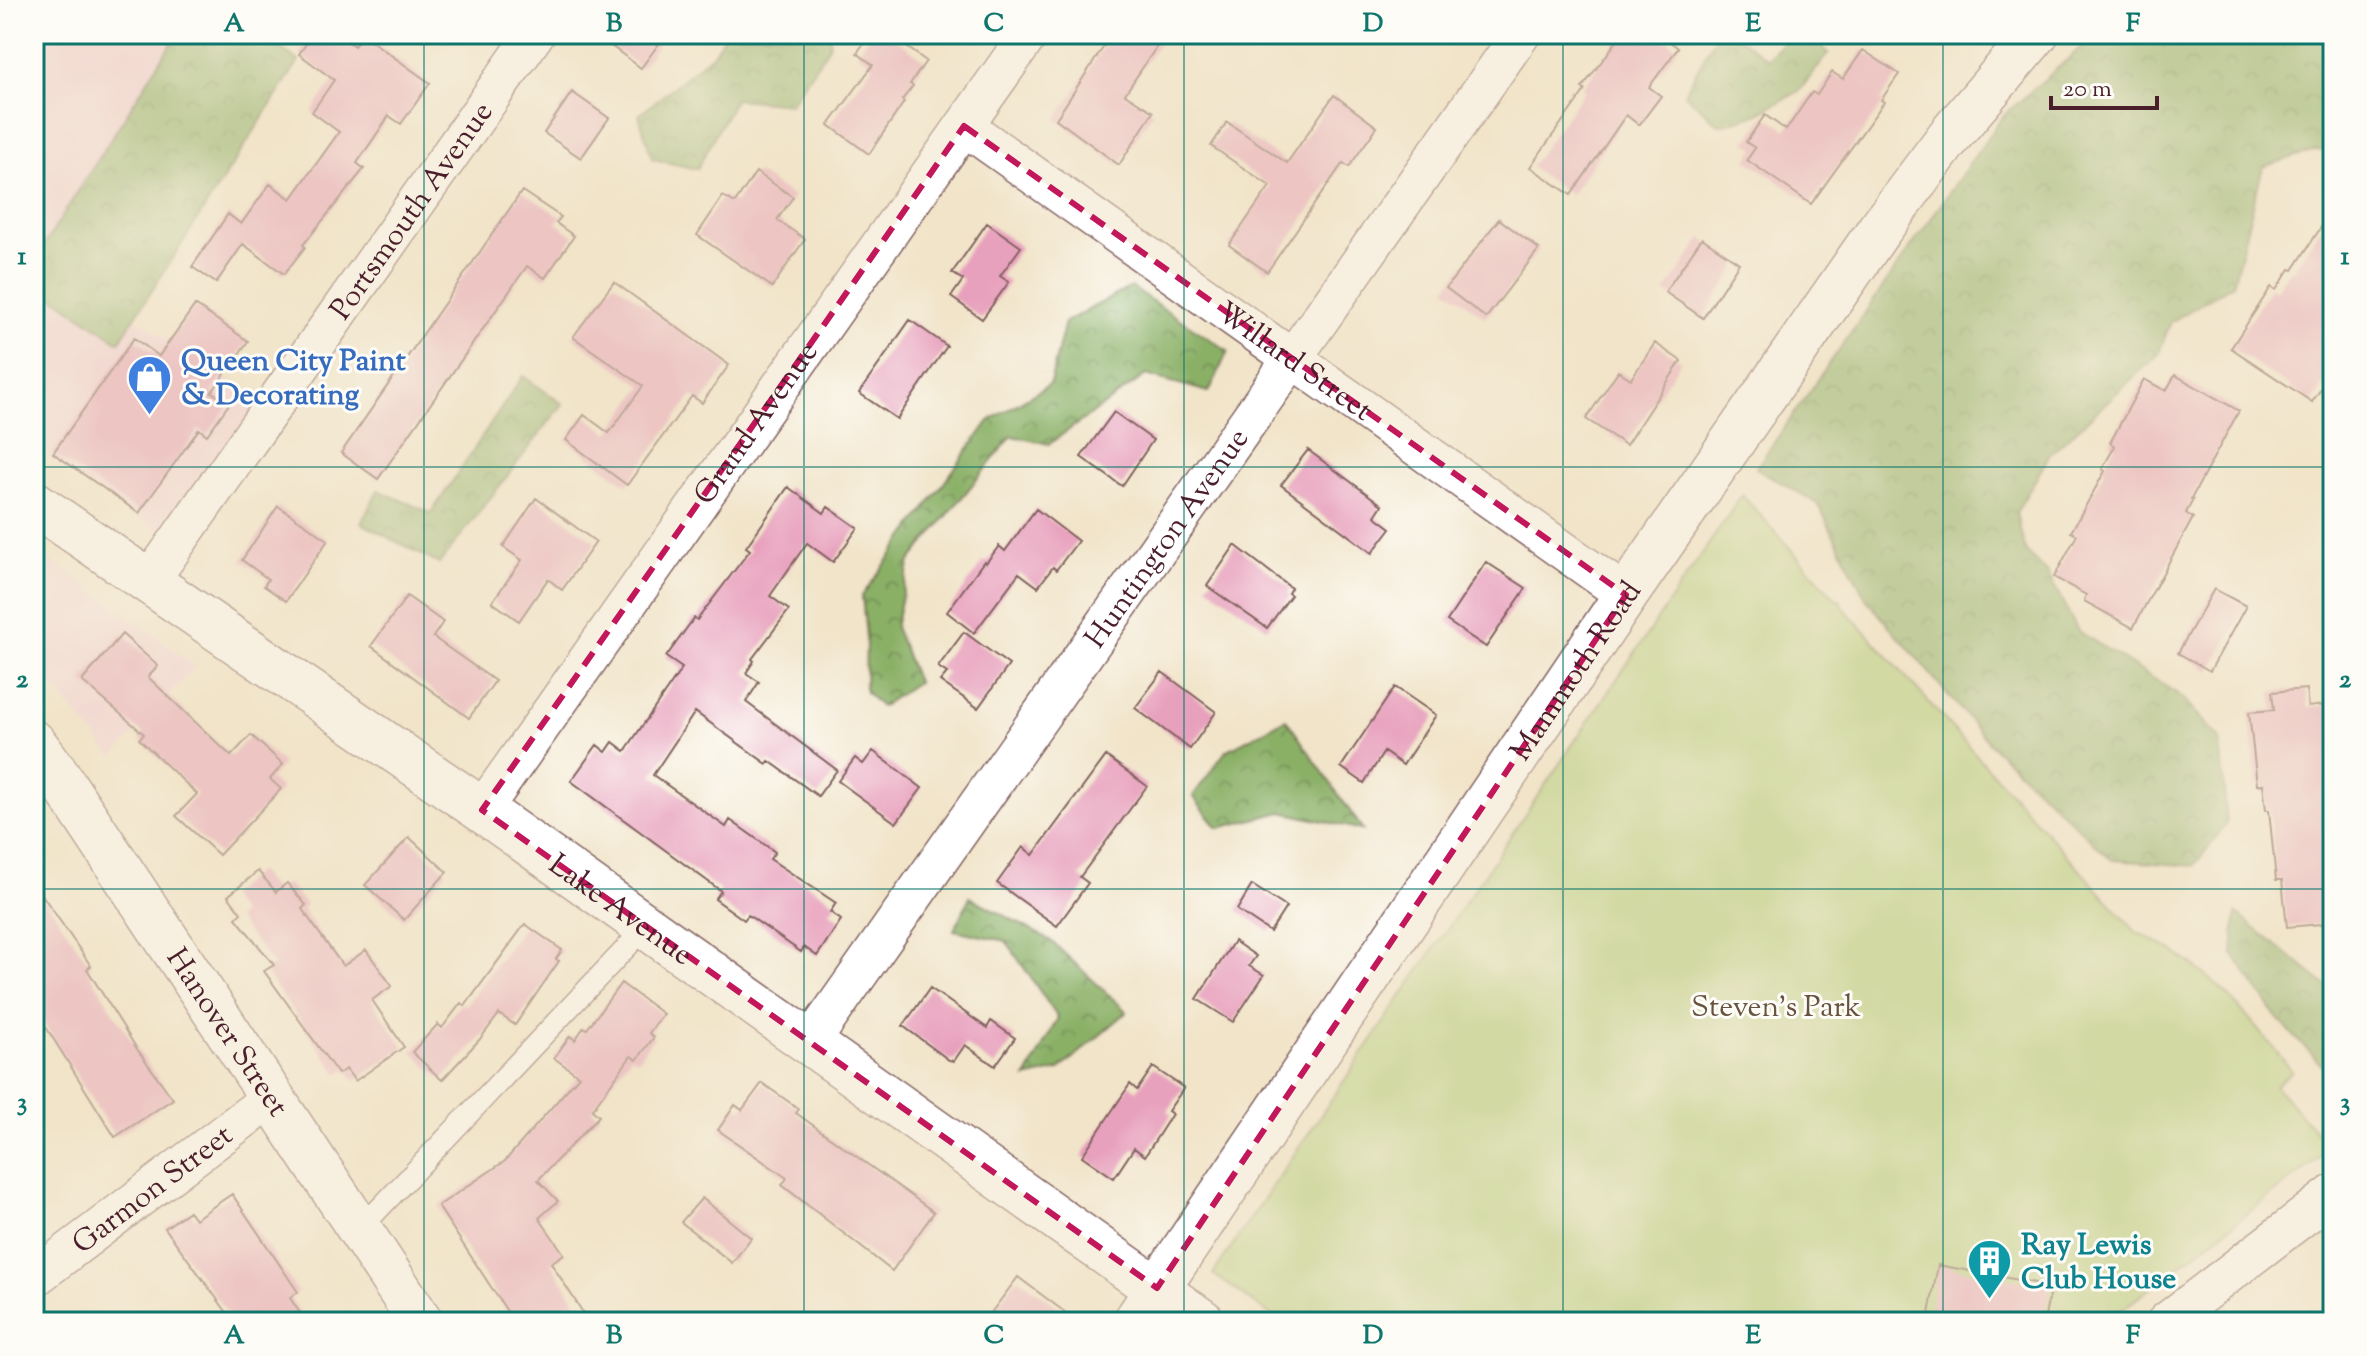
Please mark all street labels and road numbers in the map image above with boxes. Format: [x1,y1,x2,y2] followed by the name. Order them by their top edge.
[321,94,505,330] street label: Portsmouth Avenue
[1207,292,1381,433] street label: Willard Street
[685,334,830,514] street label: Grand Avenue
[1075,420,1261,658] street label: Huntington Avenue
[1501,573,1653,771] street label: Mammoth Road
[539,845,701,977] street label: Lake Avenue
[154,940,298,1126] street label: Hanover Street
[64,1115,243,1266] street label: Garmon Street

